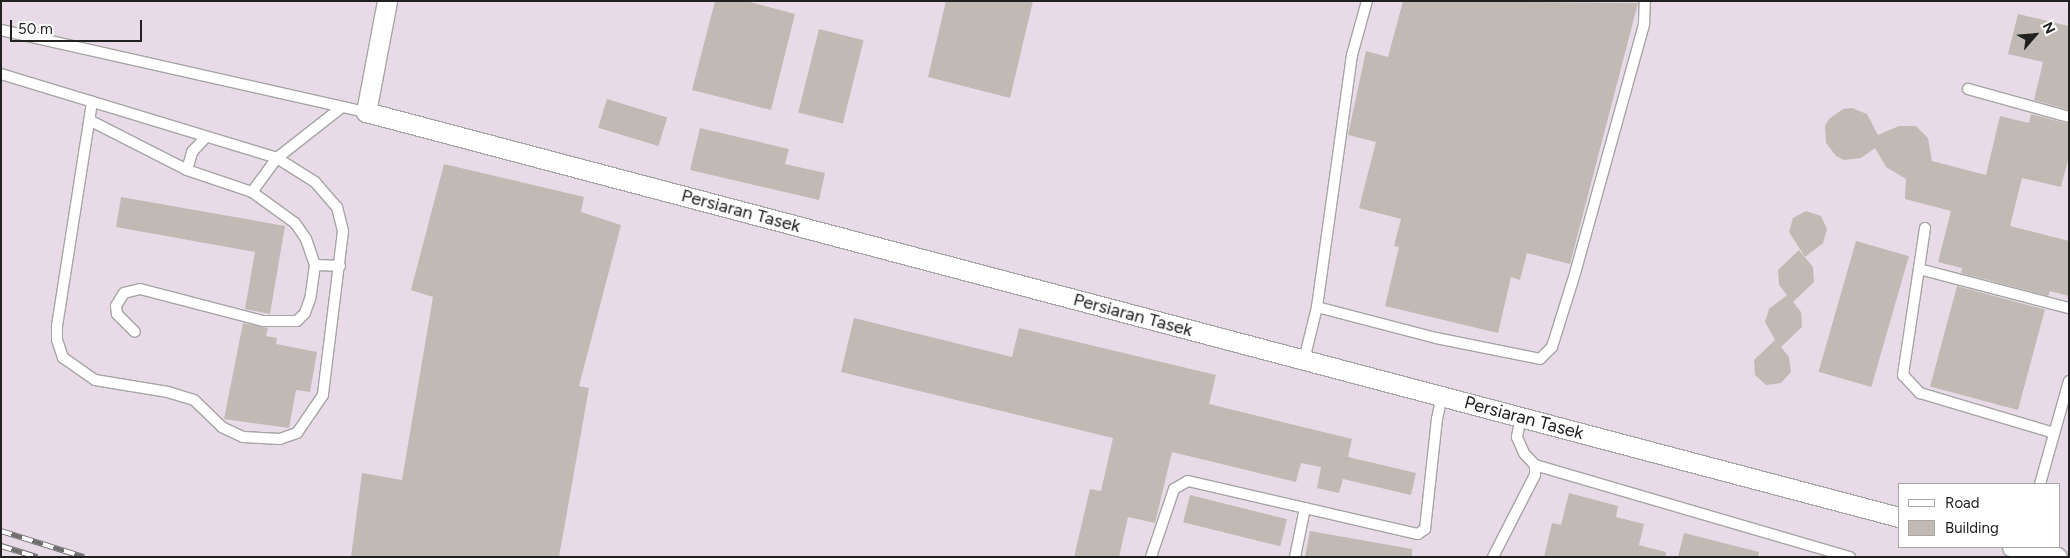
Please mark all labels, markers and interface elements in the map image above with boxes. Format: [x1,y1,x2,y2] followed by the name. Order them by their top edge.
[12,10,145,42] scale bar
[2010,10,2060,60] north arrow
[2039,19,2059,37] text: N
[18,20,53,38] text: 50 m
[679,185,803,237] street label: Persiaran Tasek
[1071,289,1195,341] street label: Persiaran Tasek
[1462,392,1586,444] street label: Persiaran Tasek
[1898,483,2060,548] legend
[1945,494,1980,512] text: Road
[1945,519,1999,537] text: Building

